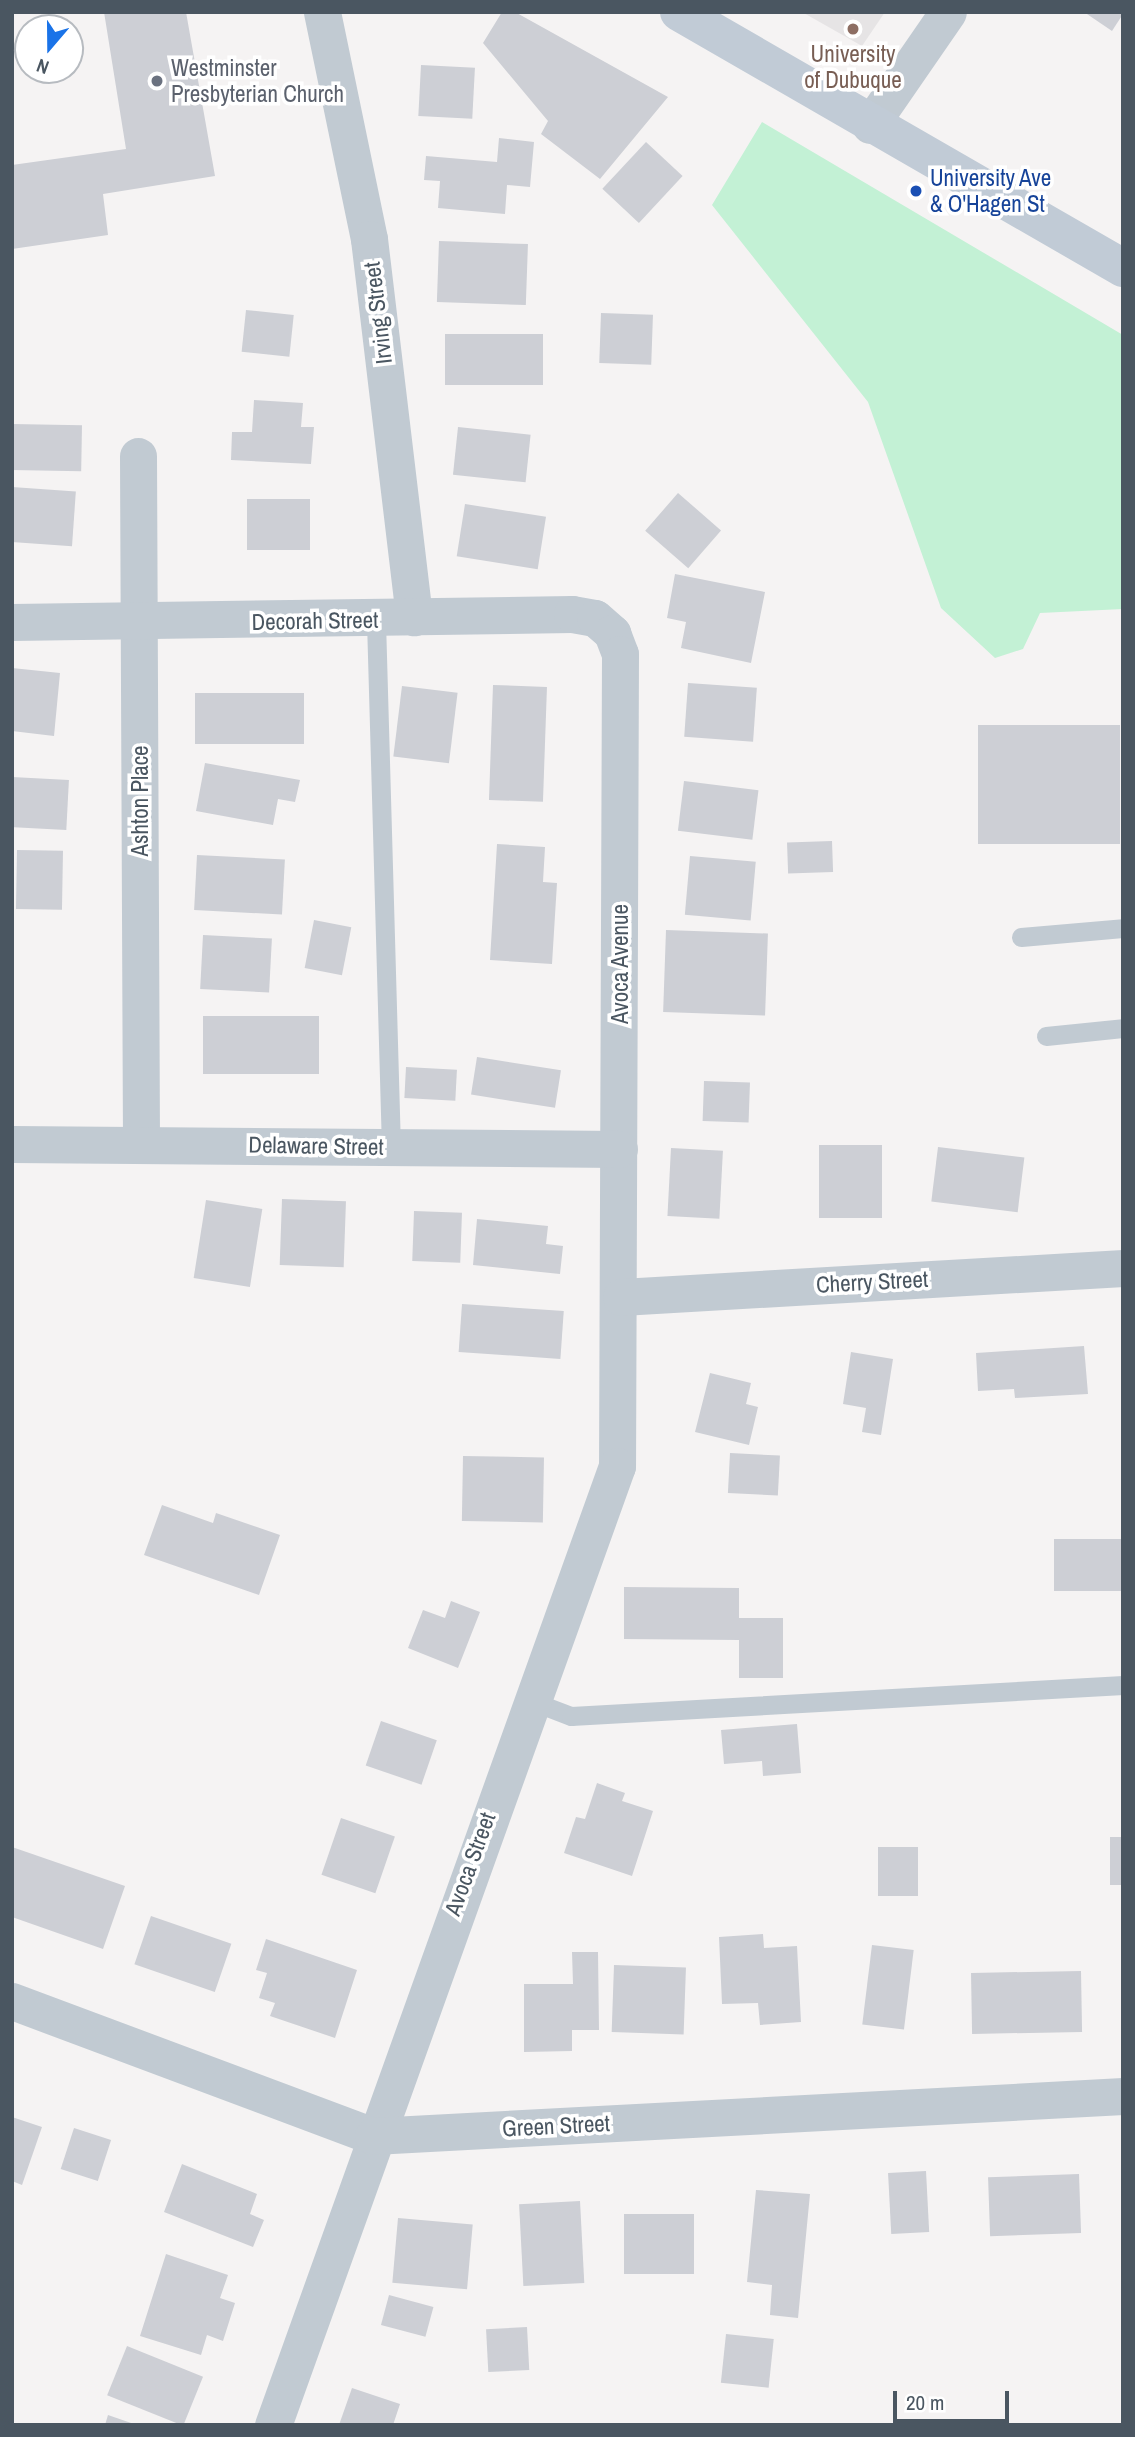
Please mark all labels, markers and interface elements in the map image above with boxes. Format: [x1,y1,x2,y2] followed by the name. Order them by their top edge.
[14,14,84,84] north arrow
[845,21,861,37] marker: University of Dubuque
[804,40,902,94] place label: University of Dubuque
[33,53,52,81] text: N
[171,54,344,108] place label: Westminster Presbyterian Church
[149,73,165,89] marker: Westminster Presbyterian Church
[930,164,1052,218] place label: University Ave & O'Hagen St
[908,183,924,199] marker: University Ave & O'Hagen St
[358,260,398,366] street label: Irving Street
[251,606,379,636] street label: Decorah Street
[126,745,154,857] street label: Ashton Place
[606,904,634,1024] street label: Avoca Avenue
[248,1131,384,1161] street label: Delaware Street
[815,1265,929,1299] street label: Cherry Street
[439,1809,501,1919] street label: Avoca Street
[501,2109,611,2143] street label: Green Street
[897,2378,1012,2422] scale bar
[906,2388,944,2417] text: 20 m

